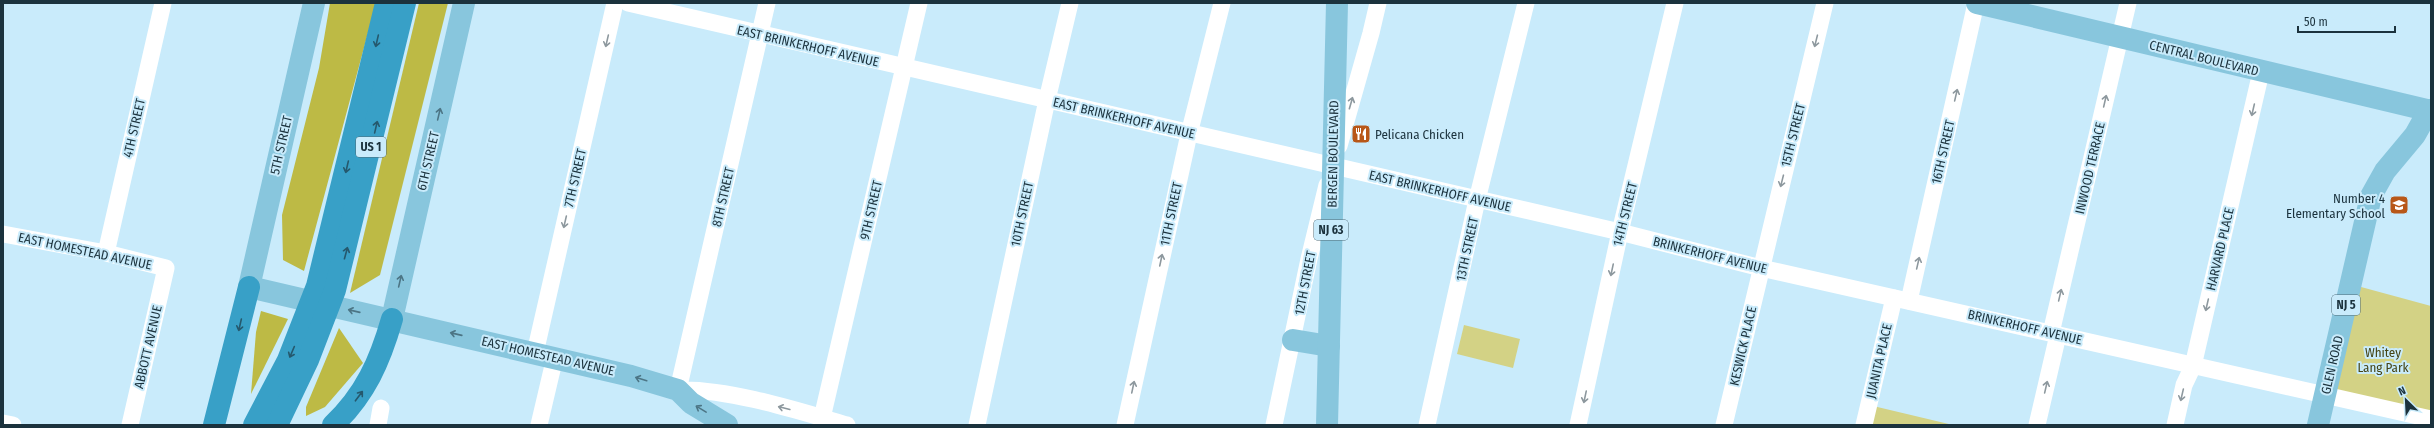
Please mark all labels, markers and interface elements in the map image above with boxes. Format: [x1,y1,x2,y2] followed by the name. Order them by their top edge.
[2298,8,2395,34] scale bar
[2304,15,2328,29] text: 50 m
[736,22,880,70] street label: EAST BRINKERHOFF AVENUE
[373,34,380,47] one-way arrow
[602,34,610,47] one-way arrow
[1812,34,1819,47] one-way arrow
[2148,37,2260,79] street label: CENTRAL BOULEVARD
[1952,89,1960,102] one-way arrow
[1052,94,1196,142] street label: EAST BRINKERHOFF AVENUE
[2102,94,2110,107] one-way arrow
[1348,96,1355,109] one-way arrow
[120,97,148,159] street label: 4TH STREET
[1325,100,1341,208] street label: BERGEN BOULEVARD
[1778,102,1808,168] street label: 15TH STREET
[2248,103,2256,116] one-way arrow
[436,108,443,121] one-way arrow
[267,114,295,176] street label: 5TH STREET
[1928,118,1958,186] street label: 16TH STREET
[373,120,380,133] one-way arrow
[2072,121,2108,215] street label: INWOOD TERRACE
[1350,123,1372,145] restaurant icon: Pelicana Chicken
[1375,127,1464,142] place label: Pelicana Chicken
[414,130,442,192] street label: 6TH STREET
[356,137,386,157] road number: US 1
[561,147,589,209] street label: 7TH STREET
[342,161,350,174] one-way arrow
[709,166,737,228] street label: 8TH STREET
[1368,167,1512,215] street label: EAST BRINKERHOFF AVENUE
[1778,174,1786,187] one-way arrow
[857,179,885,241] street label: 9TH STREET
[1008,180,1036,248] street label: 10TH STREET
[1157,181,1185,247] street label: 11TH STREET
[1610,181,1640,247] street label: 14TH STREET
[2286,191,2386,221] place label: Number 4 Elementary School
[2388,194,2410,216] school or university icon: Number 4 Elementary School
[2203,206,2237,292] street label: HARVARD PLACE
[561,216,569,229] one-way arrow
[1453,216,1481,282] street label: 13TH STREET
[1314,220,1348,240] road number: NJ 63
[17,230,153,272] street label: EAST HOMESTEAD AVENUE
[1651,234,1769,276] street label: BRINKERHOFF AVENUE
[342,247,350,260] one-way arrow
[1291,250,1319,316] street label: 12TH STREET
[1158,254,1166,267] one-way arrow
[1914,257,1922,270] one-way arrow
[1608,263,1616,276] one-way arrow
[397,275,405,288] one-way arrow
[2057,289,2064,302] one-way arrow
[2332,295,2360,315] road number: NJ 5
[2203,298,2211,311] one-way arrow
[131,304,165,390] street label: ABBOTT AVENUE
[1727,305,1759,387] street label: KESWICK PLACE
[348,306,361,314] one-way arrow
[1966,307,2084,347] street label: BRINKERHOFF AVENUE
[235,318,243,331] one-way arrow
[1863,322,1895,400] street label: JUANITA PLACE
[450,330,463,338] one-way arrow
[480,333,616,379] street label: EAST HOMESTEAD AVENUE
[2318,334,2346,396] street label: GLEN ROAD
[287,345,295,357] one-way arrow
[2357,345,2410,375] park label: Whitey Lang Park
[635,374,647,382] one-way arrow
[2386,380,2426,420] north arrow
[1130,381,1138,394] one-way arrow
[2043,381,2051,394] one-way arrow
[2396,384,2408,399] text: N
[2178,388,2186,401] one-way arrow
[1580,390,1588,403] one-way arrow
[355,391,363,402] one-way arrow
[778,404,791,412] one-way arrow
[696,405,707,413] one-way arrow

